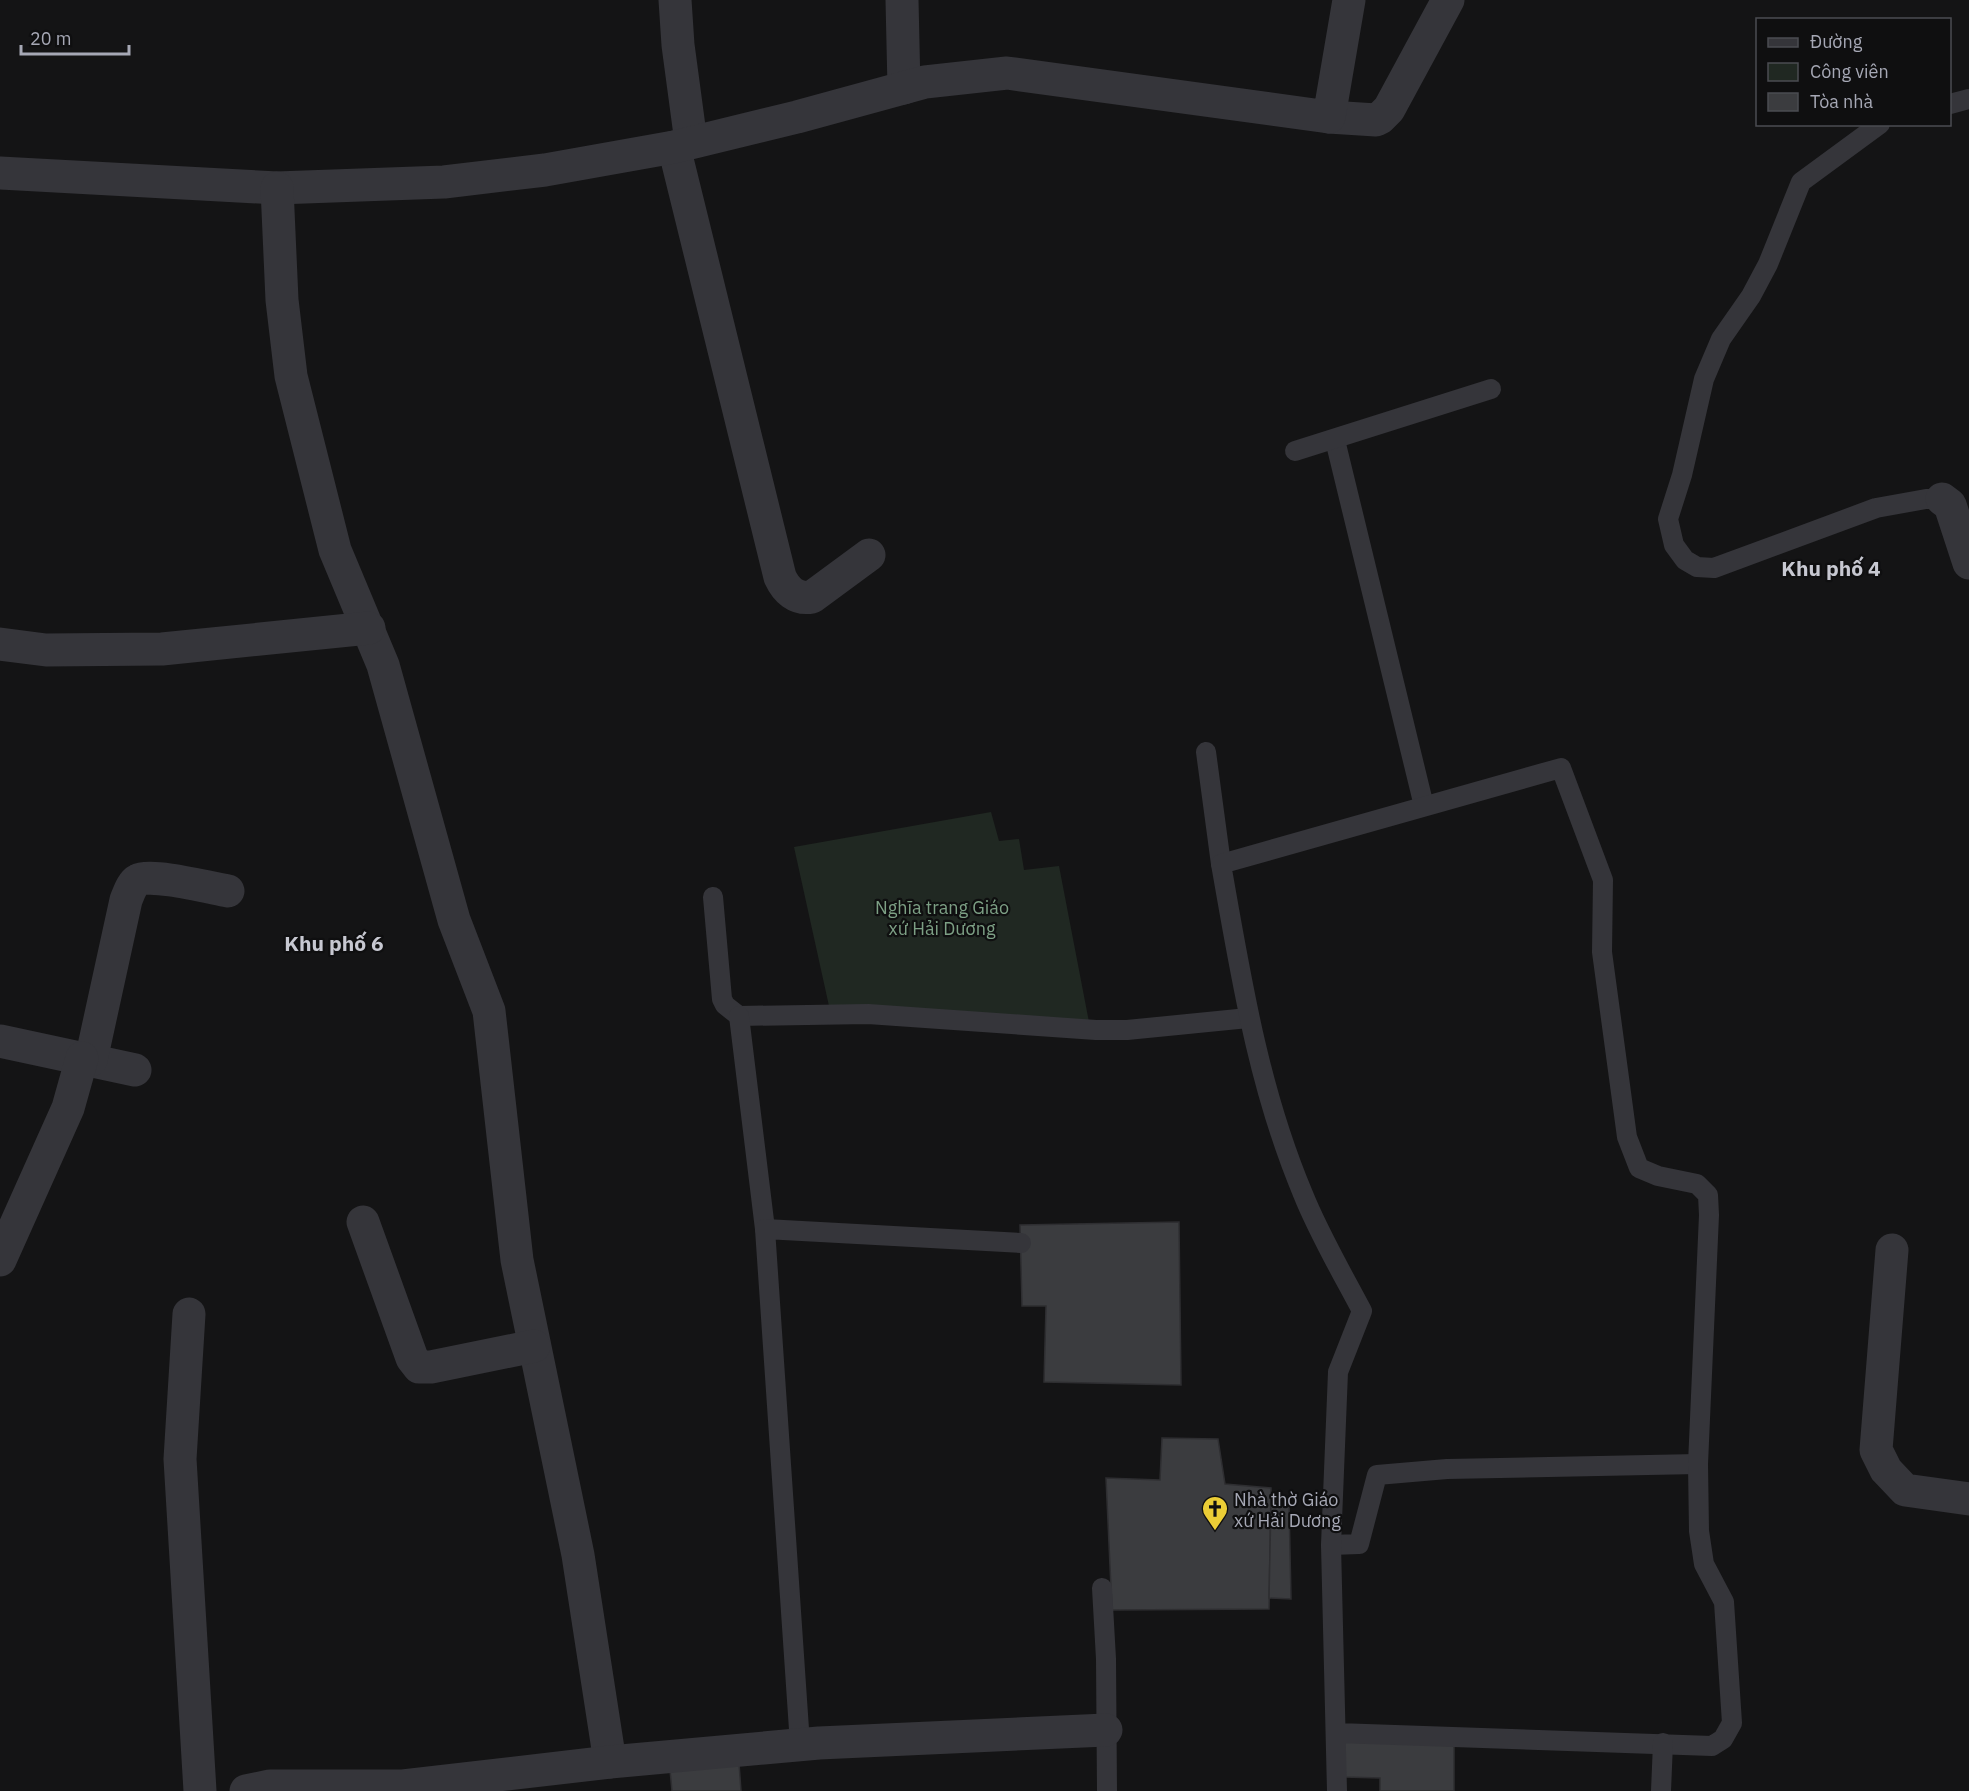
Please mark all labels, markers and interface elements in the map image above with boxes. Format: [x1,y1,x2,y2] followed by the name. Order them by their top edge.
[21,18,129,56] scale bar
[1756,18,1951,126] legend
[30,27,72,50] text: 20 m
[1810,30,1863,53] text: Đường
[1810,60,1889,83] text: Công viên
[1810,90,1874,113] text: Tòa nhà
[1781,554,1881,582] district label: Khu phố 4
[875,896,1009,940] park label: Nghĩa trang Giáo xứ Hải Dương
[284,929,384,957] district label: Khu phố 6
[1234,1488,1341,1532] place label: Nhà thờ Giáo xứ Hải Dương
[1200,1494,1230,1532] church icon: Nhà thờ Giáo xứ Hải Dương

